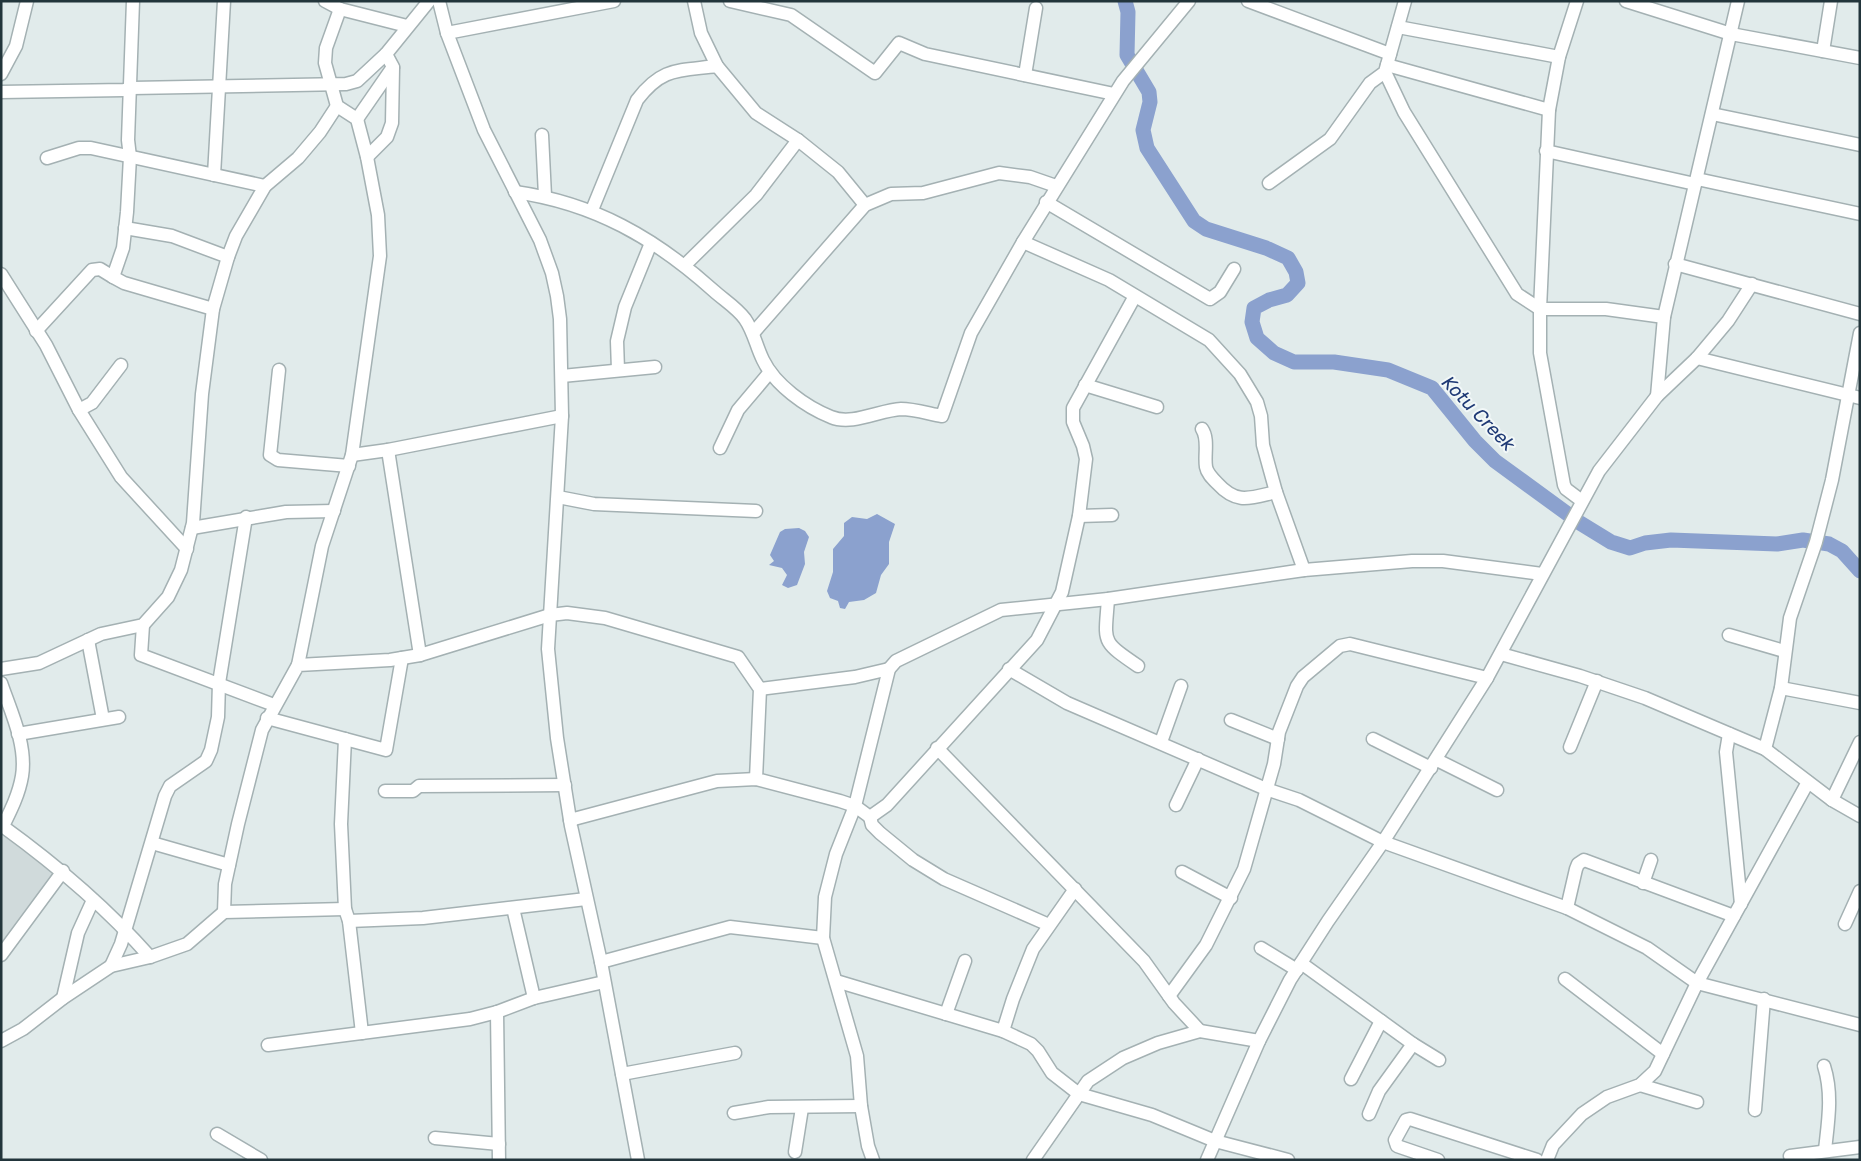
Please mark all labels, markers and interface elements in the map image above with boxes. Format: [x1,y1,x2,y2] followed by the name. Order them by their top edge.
[1437,371,1520,456] water label: Kotu Creek

